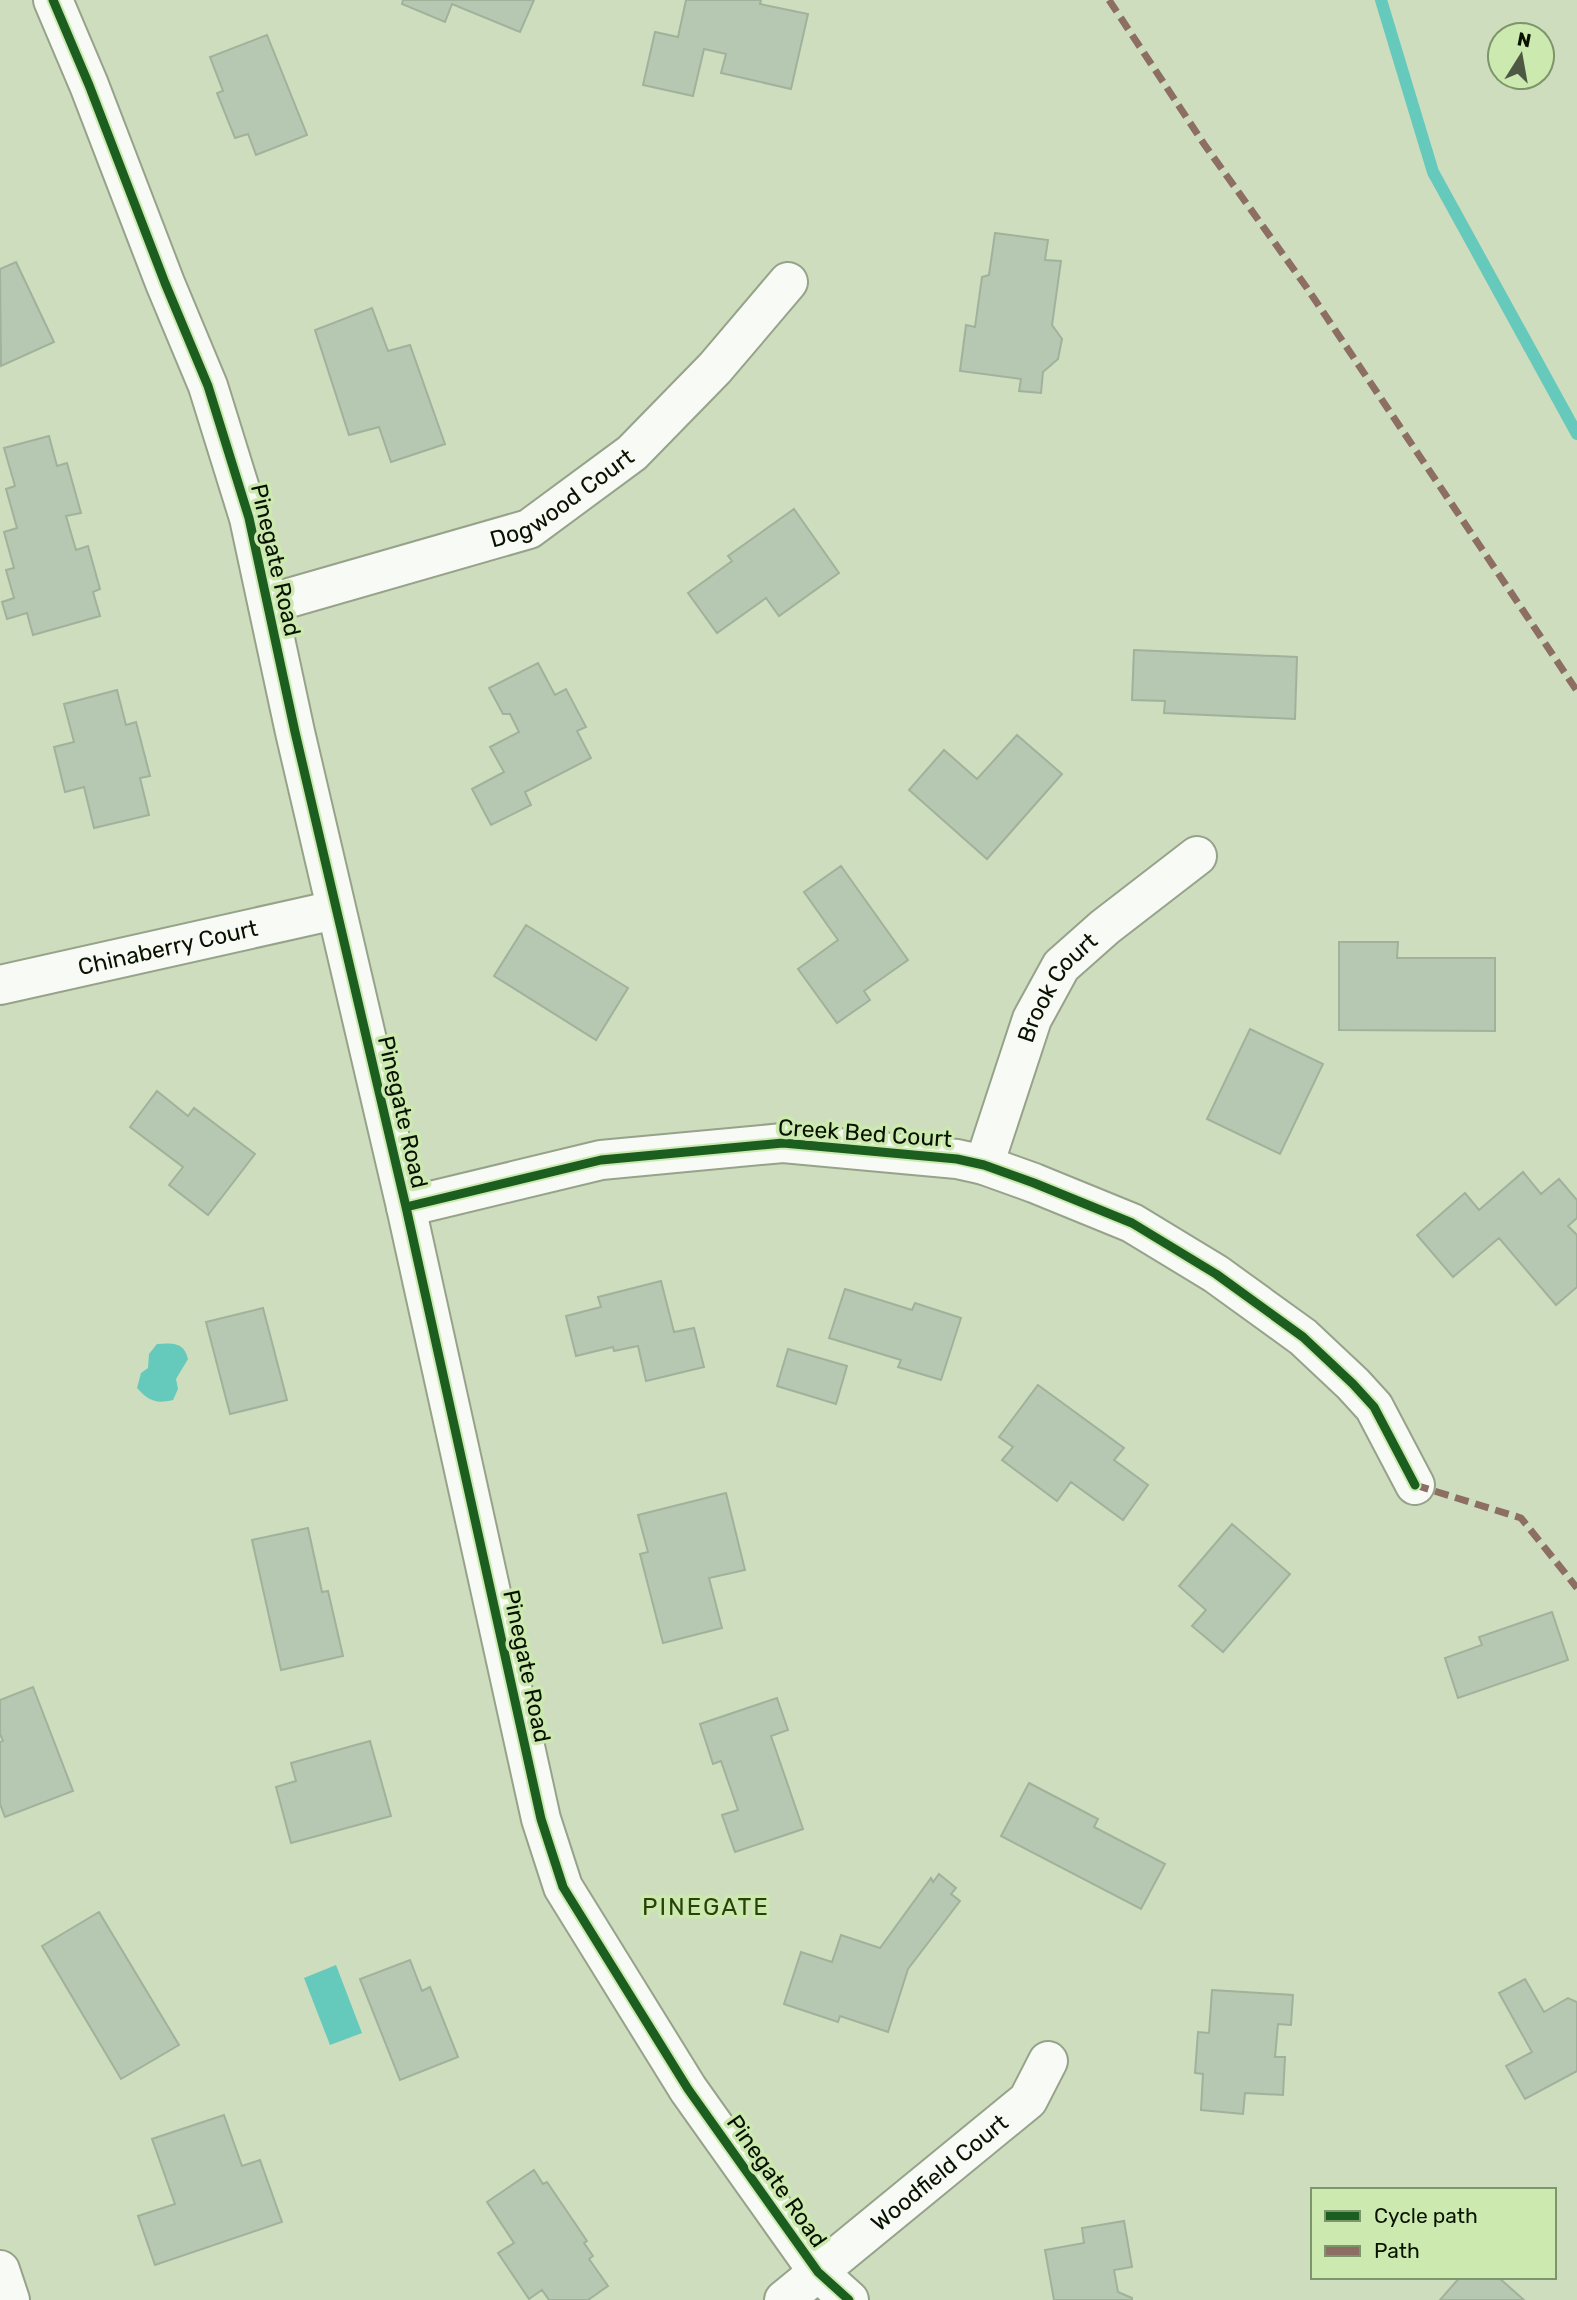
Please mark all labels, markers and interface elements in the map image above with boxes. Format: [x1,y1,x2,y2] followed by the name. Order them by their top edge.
[1486,21,1556,91] north arrow
[1515,27,1533,52] text: N
[487,442,639,553] street label: Dogwood Court
[245,481,307,639] street label: Pinegate Road
[75,914,260,981] street label: Chinaberry Court
[1011,926,1103,1046] street label: Brook Court
[372,1033,434,1191] street label: Pinegate Road
[777,1113,953,1153] street label: Creek Bed Court
[497,1587,557,1745] street label: Pinegate Road
[642,1893,770,1921] district label: PINEGATE
[865,2108,1014,2237] street label: Woodfield Court
[721,2109,833,2253] street label: Pinegate Road
[1311,2188,1556,2279] legend
[1374,2203,1478,2228] text: Cycle path
[1374,2238,1420,2263] text: Path

